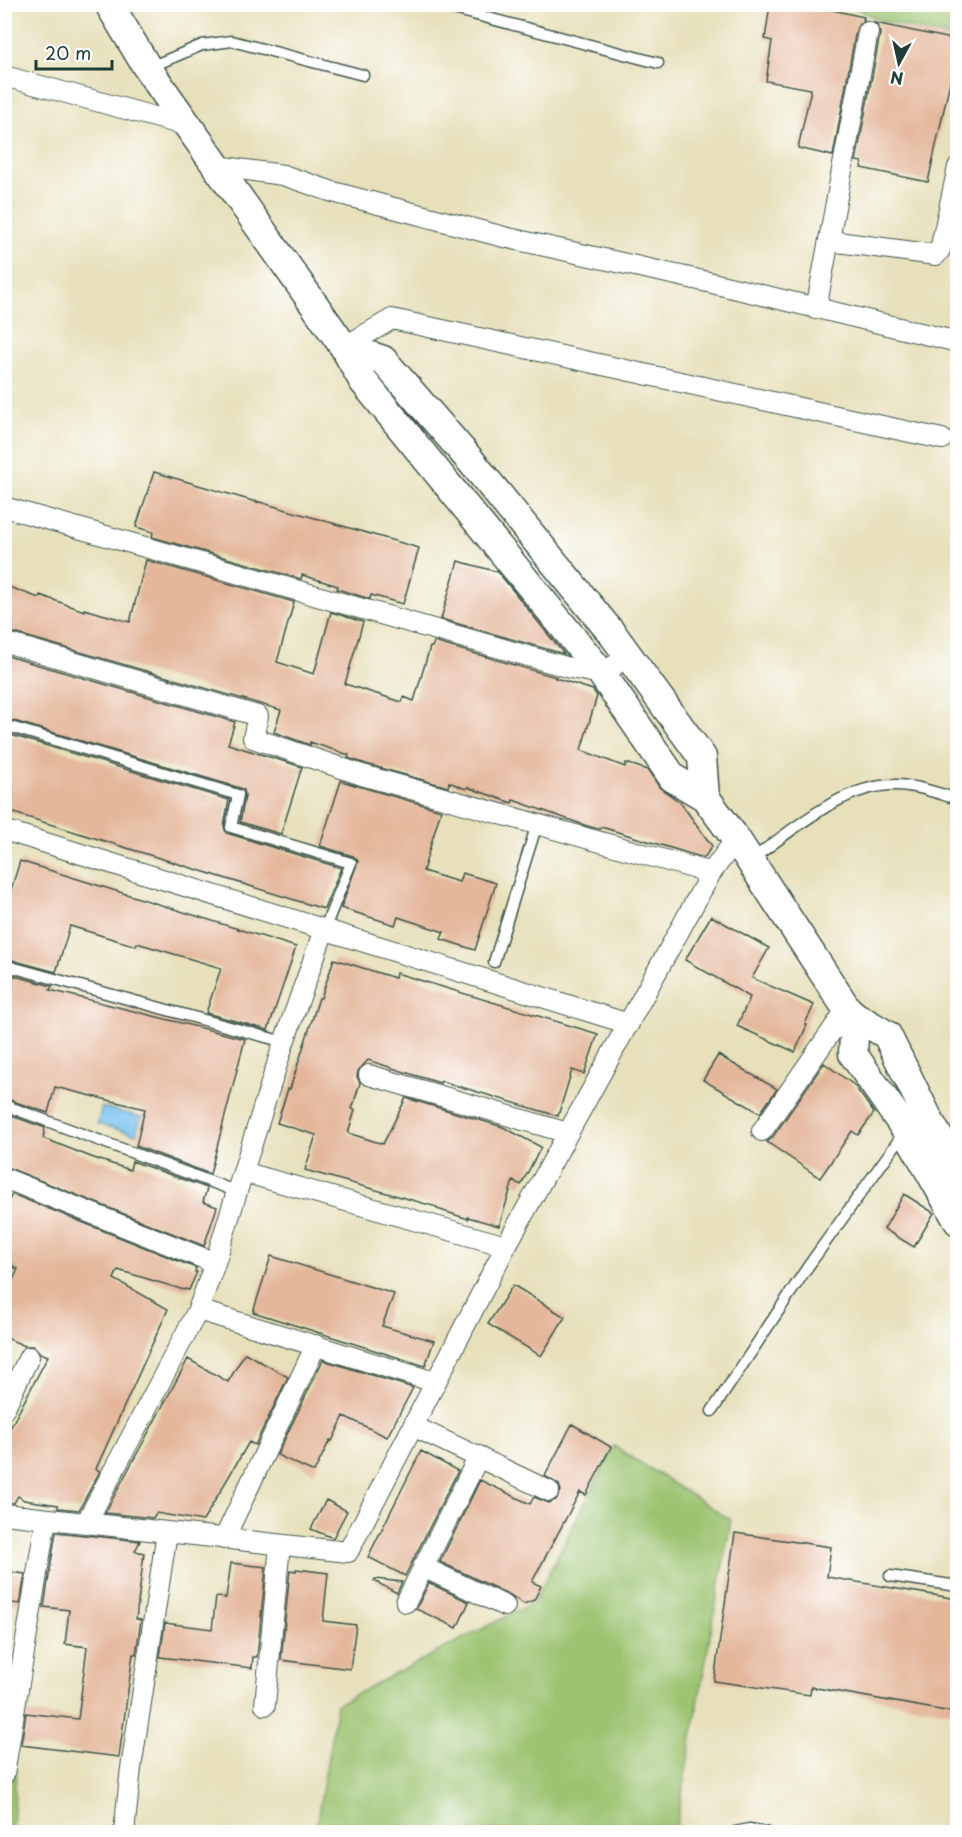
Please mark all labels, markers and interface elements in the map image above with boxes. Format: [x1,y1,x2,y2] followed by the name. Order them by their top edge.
[36,33,112,71] scale bar
[869,33,929,93] north arrow
[45,39,91,66] text: 20 m
[889,66,905,92] text: N

